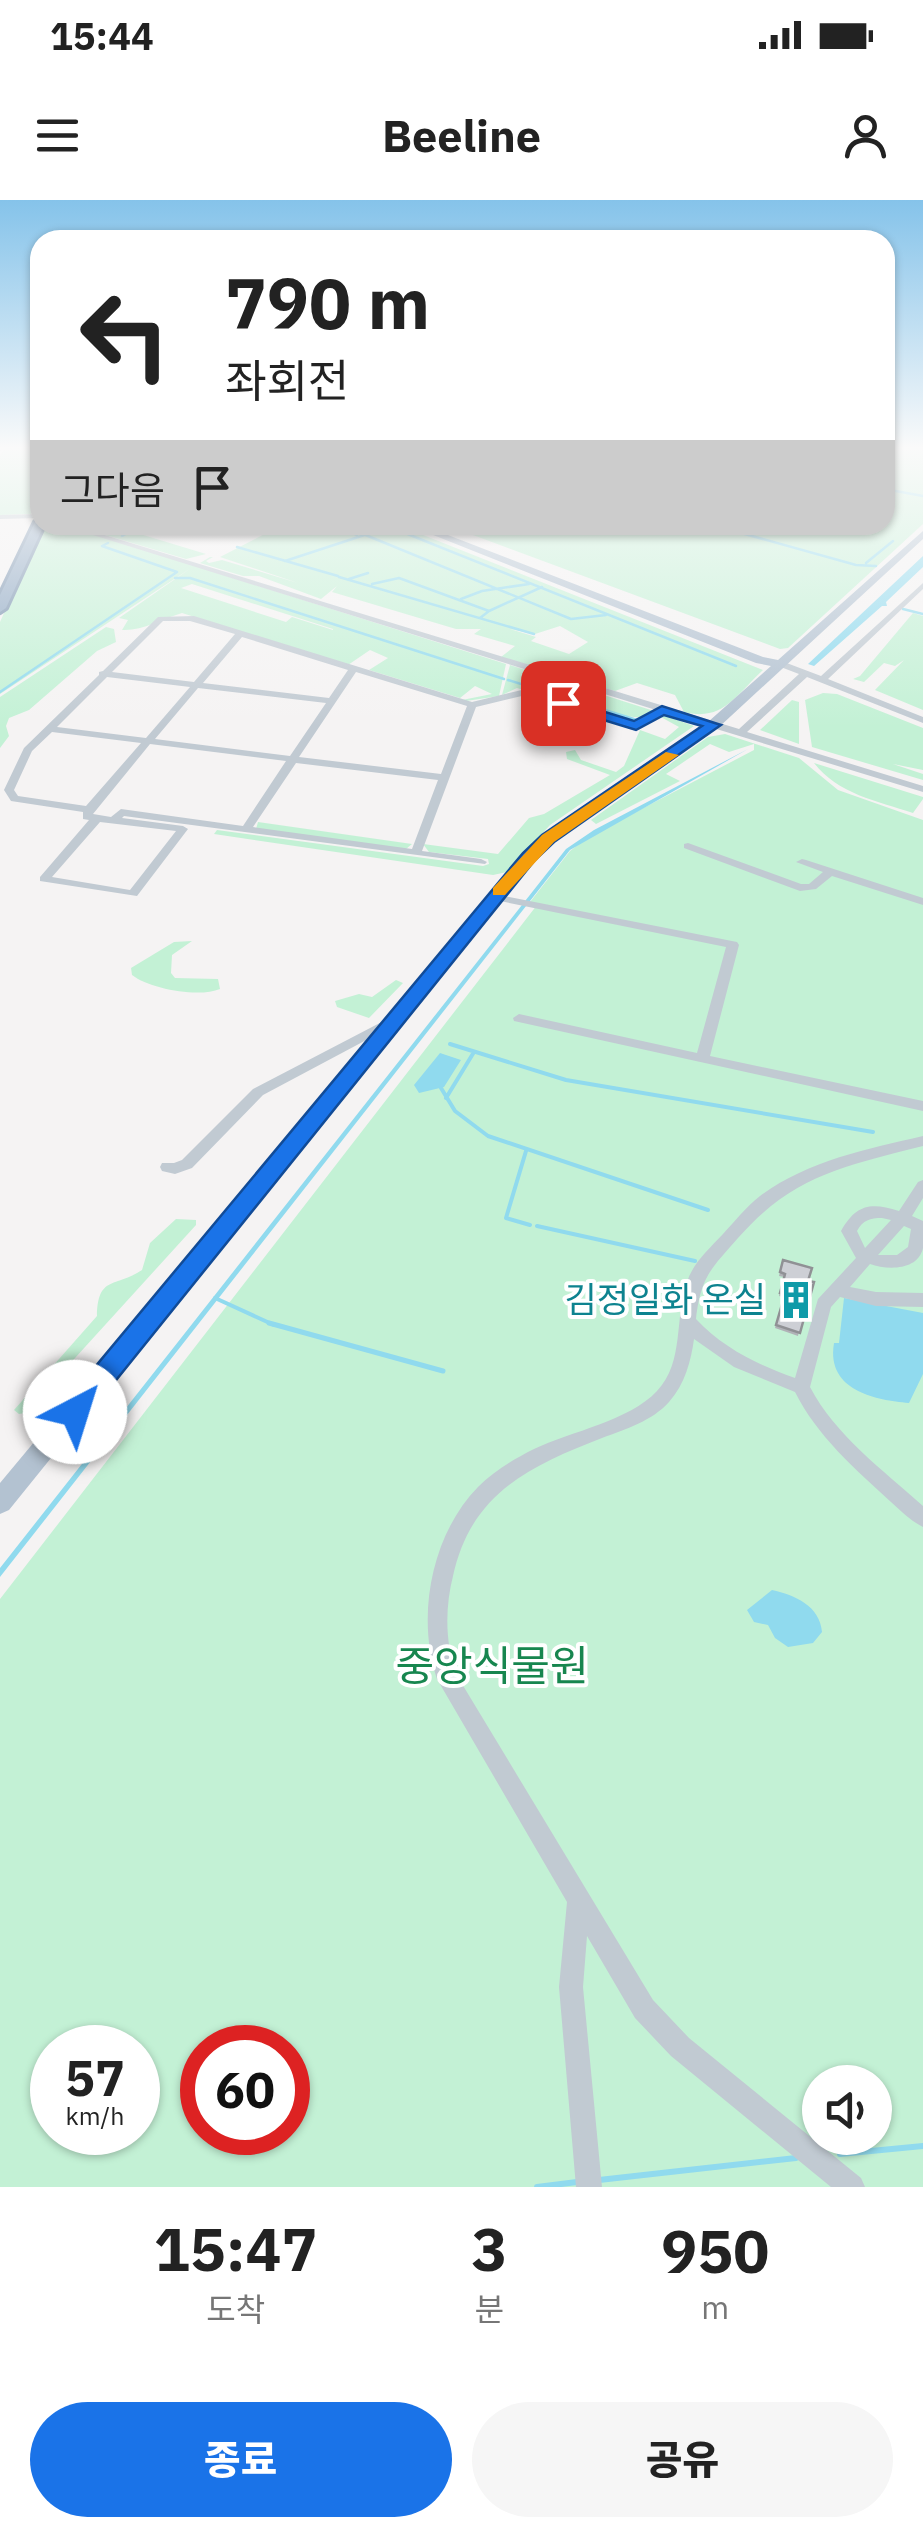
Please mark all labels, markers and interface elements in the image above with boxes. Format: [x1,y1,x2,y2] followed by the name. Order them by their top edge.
[50,11,154,60] text: 15:44
[382,106,541,164] text: Beeline
[30,108,85,163] icon: menu
[838,108,893,163] icon: person
[225,257,430,348] text: 790 m
[60,270,190,400] icon: left
[225,351,349,409] text: 좌회전
[185,460,240,515] icon: arrive
[60,465,165,514] text: 그다음
[521,661,606,746] pin
[536,676,591,731] icon: arrive
[565,1276,766,1322] place label: 김정일화 온실
[775,1279,817,1321] building icon: 김정일화 온실
[23,1360,127,1464] position arrow
[395,1638,589,1693] park label: 중앙식물원
[180,2025,310,2155] speed limit sign: 60
[65,2045,125,2110] text: 57
[802,2065,892,2155] map controls
[802,2065,892,2155] button: sound
[66,2099,124,2132] text: km/h
[154,2209,318,2288] text: 15:47
[471,2209,507,2288] text: 3
[661,2211,769,2290] text: 950
[701,2286,729,2328] text: m
[206,2288,265,2330] text: 도착
[475,2288,504,2330] text: 분
[30,2402,452,2517] button: 종료
[472,2402,893,2517] button: 공유

